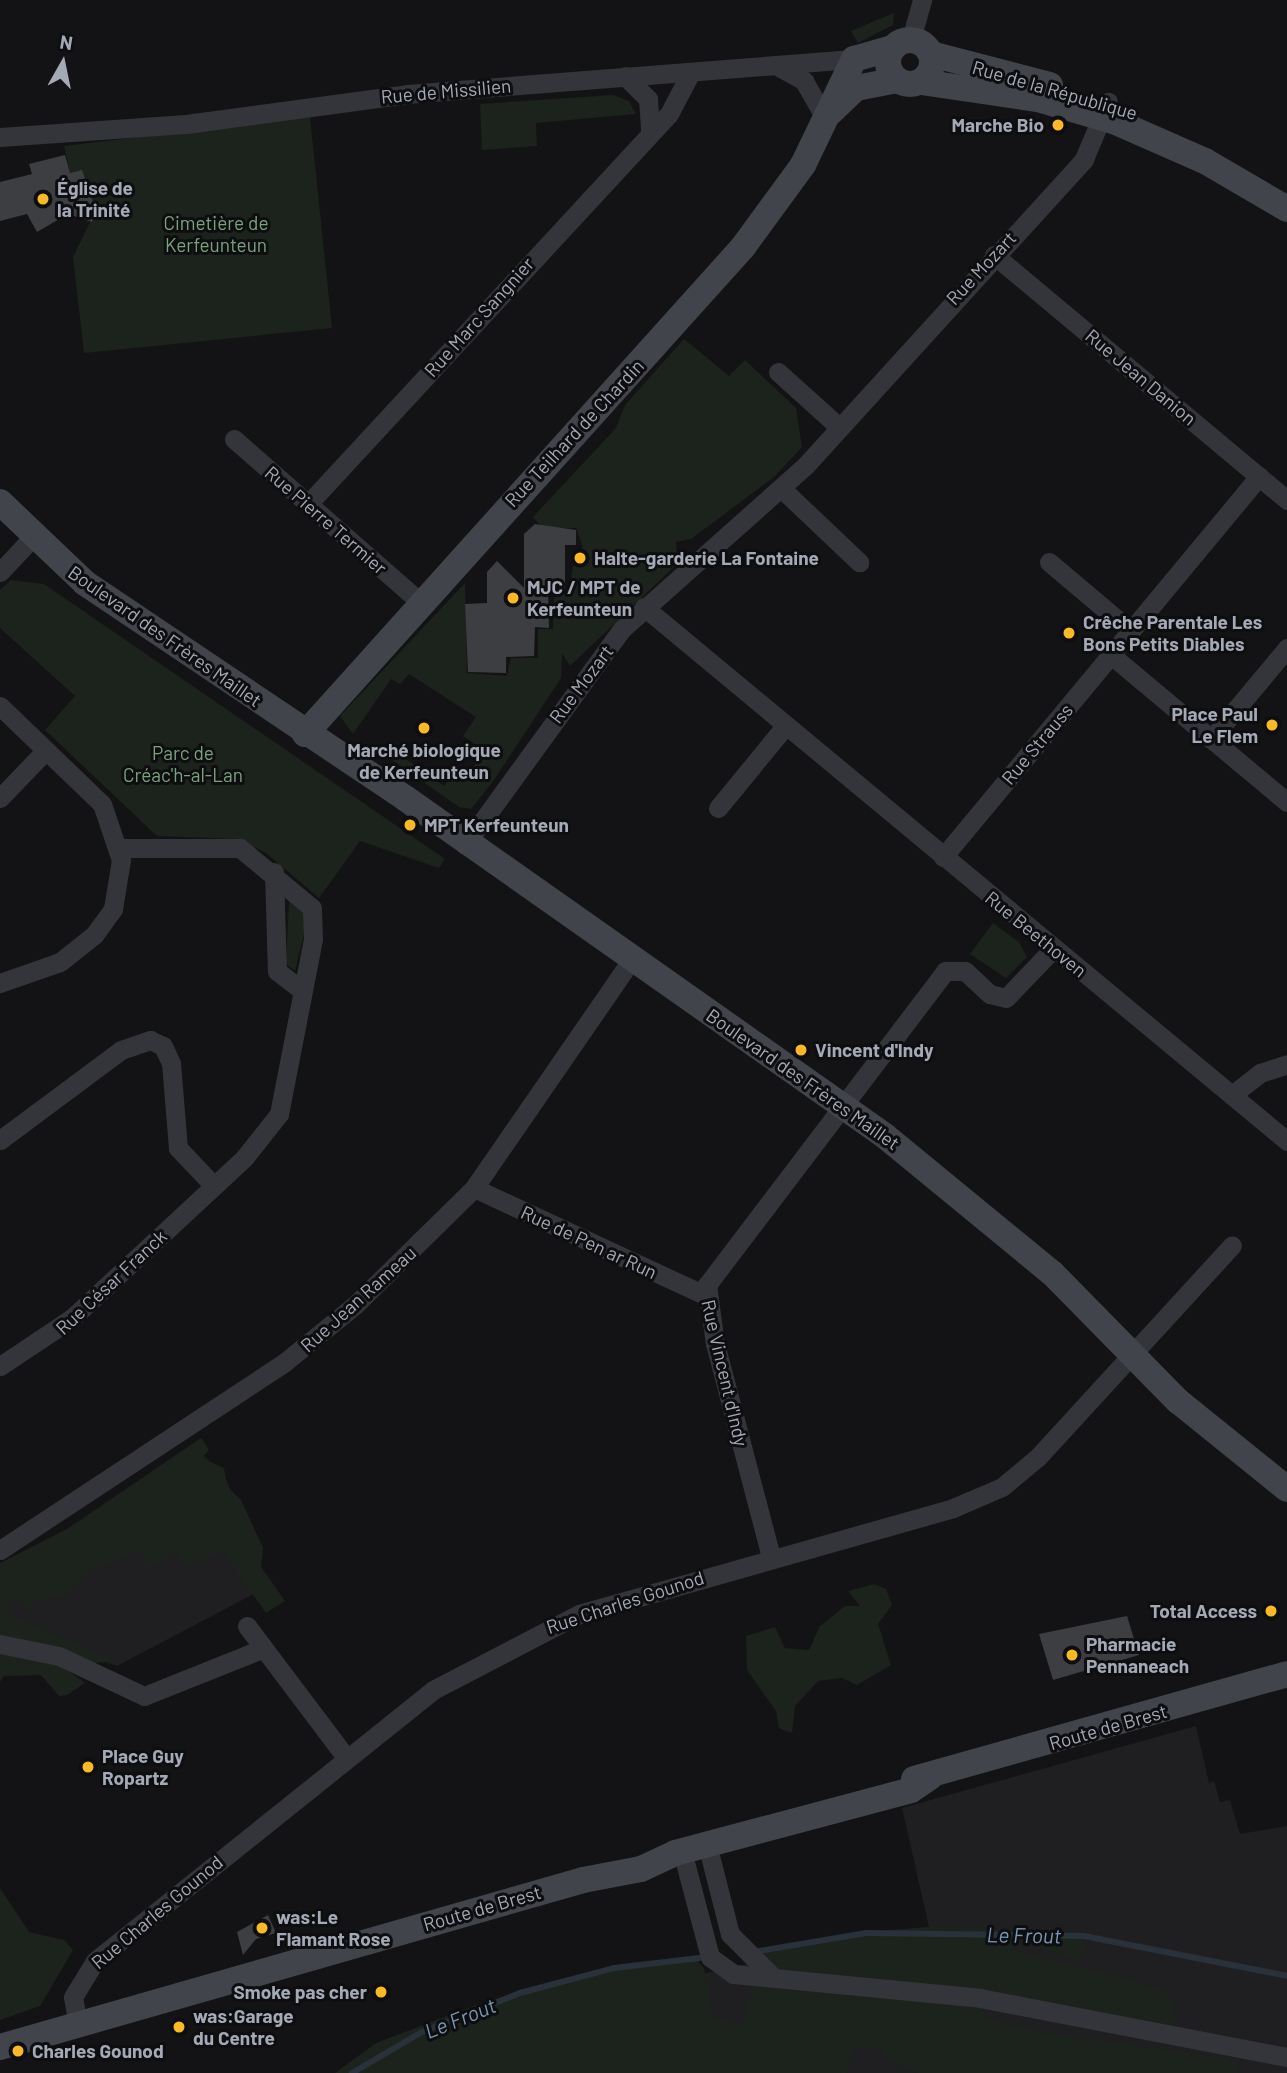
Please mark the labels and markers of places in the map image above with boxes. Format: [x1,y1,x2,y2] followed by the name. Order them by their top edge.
[951,114,1044,136] place label: Marche Bio
[1050,117,1066,133] marker: Marche Bio
[57,177,133,221] place label: Église de la Trinité
[35,191,51,207] marker: Église de la Trinité
[594,547,819,569] place label: Halte-garderie La Fontaine
[572,550,588,566] marker: Halte-garderie La Fontaine
[527,576,641,620] place label: MJC / MPT de Kerfeunteun
[505,590,521,606] marker: MJC / MPT de Kerfeunteun
[1083,611,1262,655] place label: Crêche Parentale Les Bons Petits Diables
[1061,625,1077,641] marker: Crêche Parentale Les Bons Petits Diables
[1171,703,1258,747] place label: Place Paul Le Flem
[1264,717,1280,733] marker: Place Paul Le Flem
[416,720,432,736] marker: Marché biologique de Kerfeunteun
[347,739,501,783] place label: Marché biologique de Kerfeunteun
[424,814,569,836] place label: MPT Kerfeunteun
[402,817,418,833] marker: MPT Kerfeunteun
[815,1039,933,1061] place label: Vincent d'Indy
[793,1042,809,1058] marker: Vincent d'Indy
[1150,1600,1257,1622] place label: Total Access
[1263,1603,1279,1619] marker: Total Access
[1086,1633,1189,1677] place label: Pharmacie Pennaneach
[1064,1647,1080,1663] marker: Pharmacie Pennaneach
[102,1745,184,1789] place label: Place Guy Ropartz
[80,1759,96,1775] marker: Place Guy Ropartz
[276,1906,391,1950] place label: was:Le Flamant Rose
[254,1920,270,1936] marker: was:Le Flamant Rose
[234,1981,367,2003] place label: Smoke pas cher
[373,1984,389,2000] marker: Smoke pas cher
[193,2005,294,2049] place label: was:Garage du Centre
[171,2019,187,2035] marker: was:Garage du Centre
[32,2040,164,2062] place label: Charles Gounod
[10,2043,26,2059] marker: Charles Gounod

